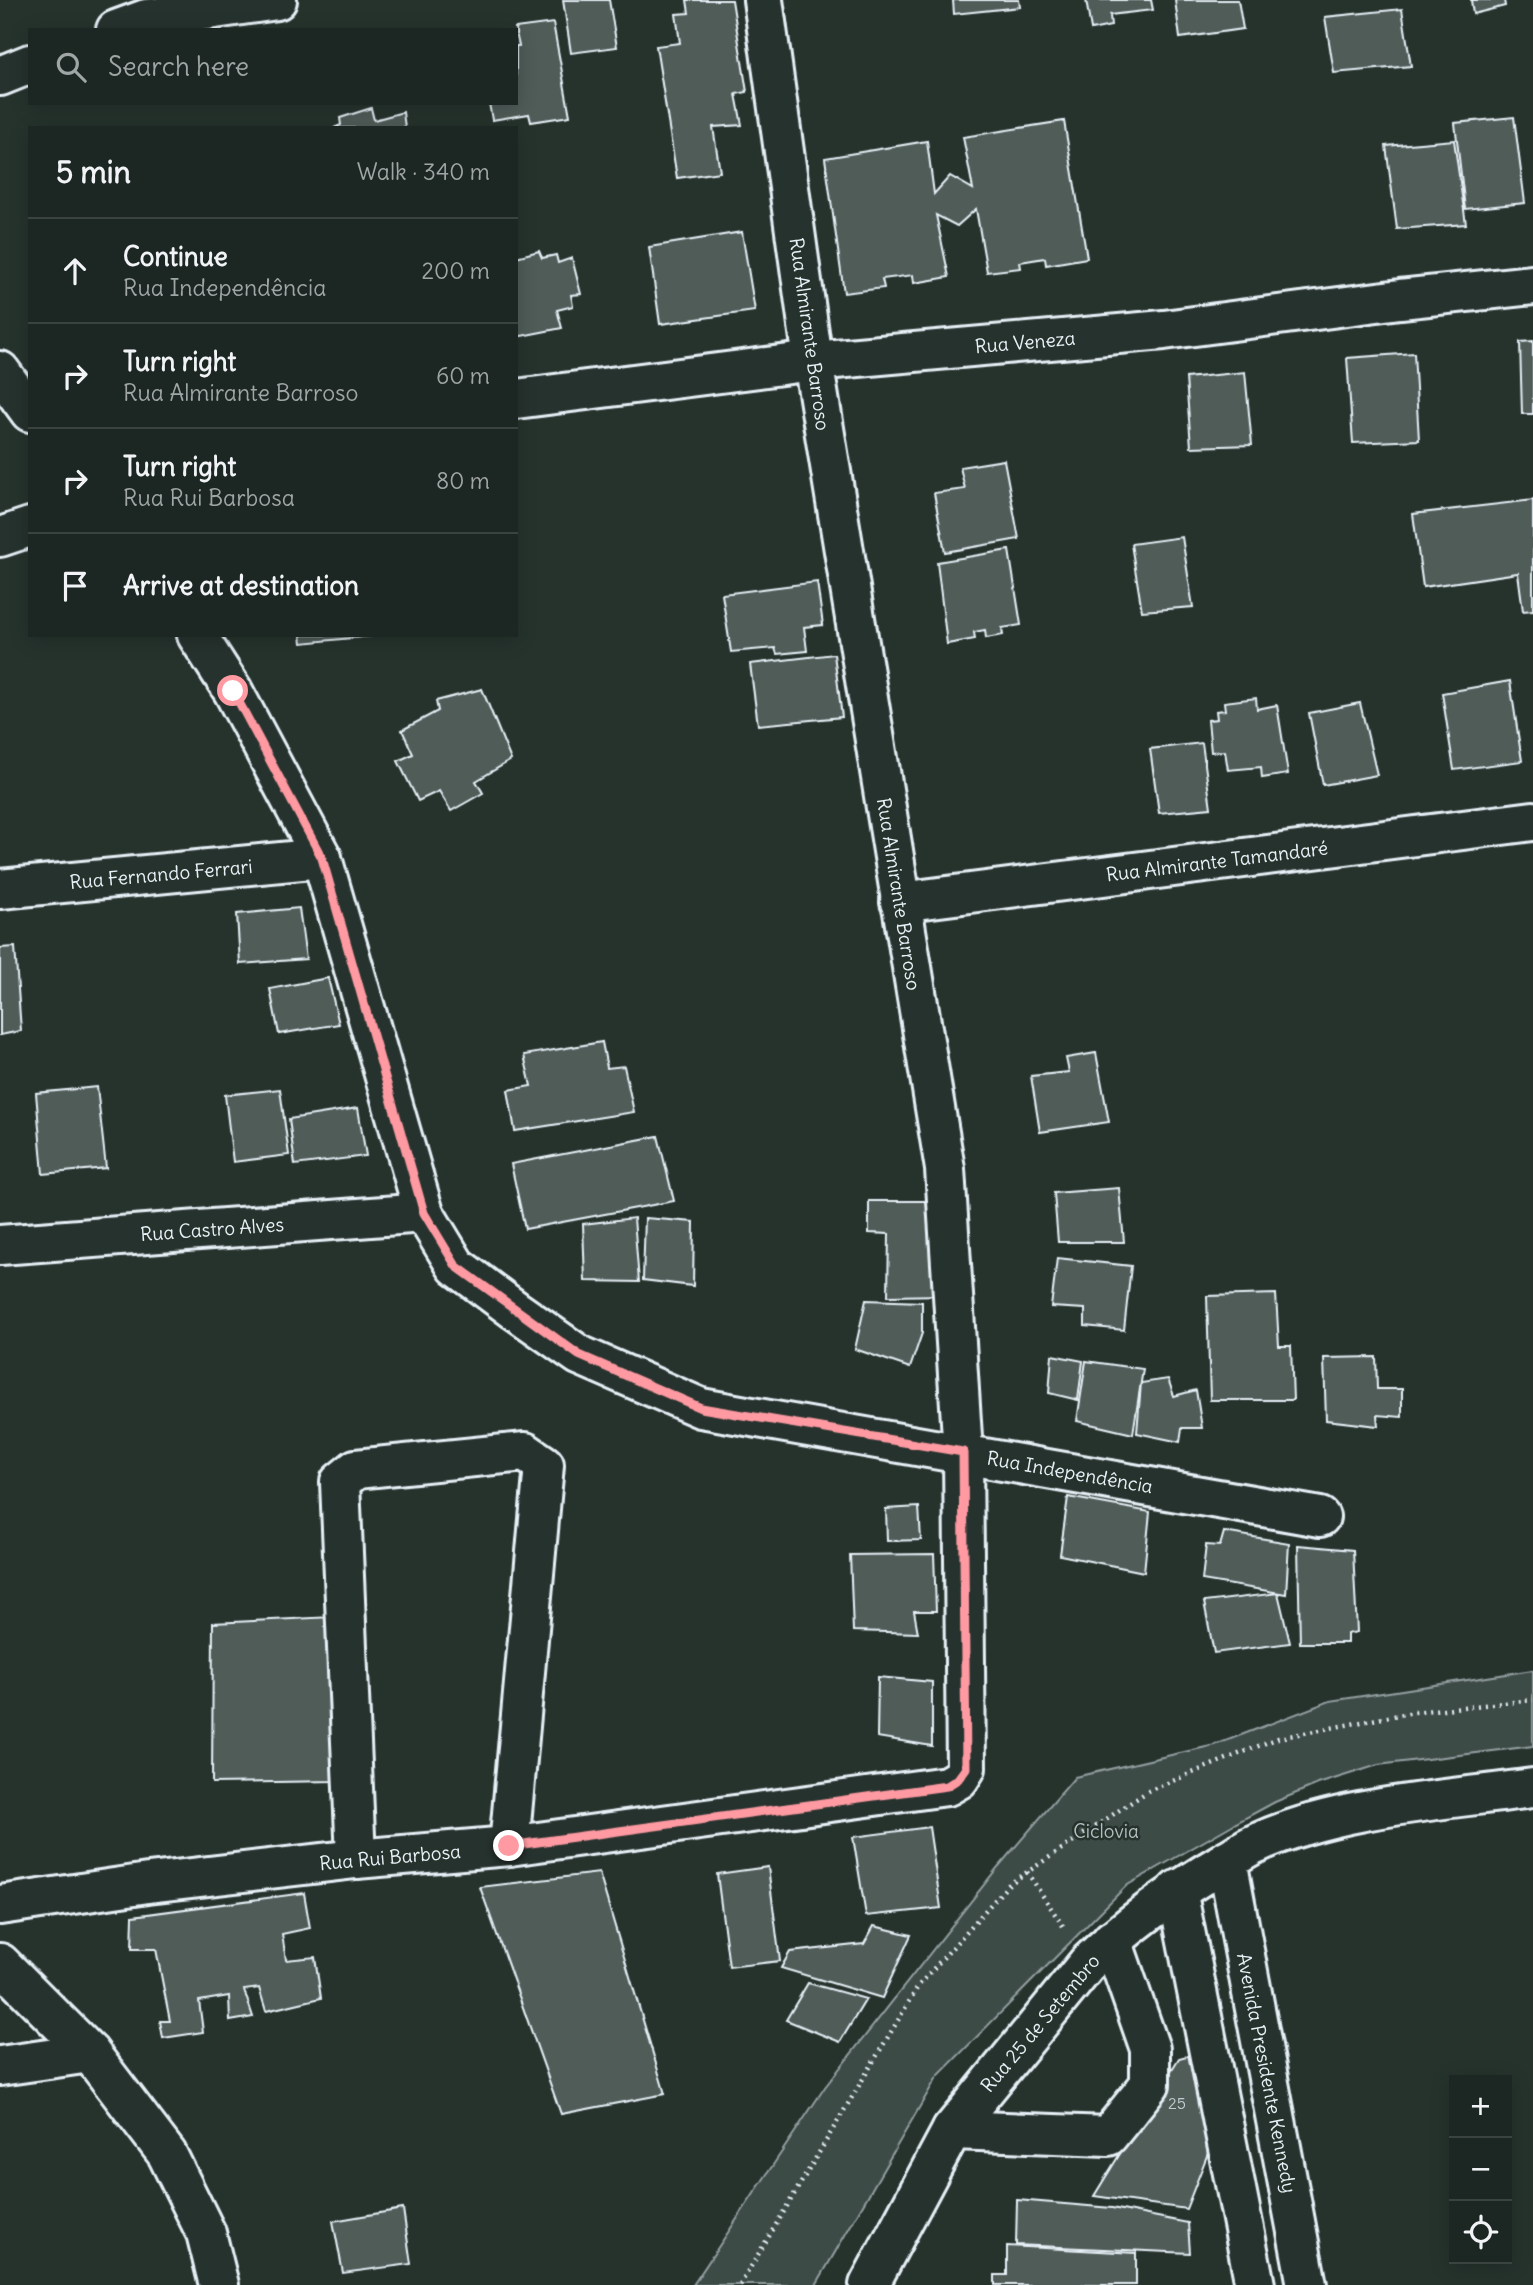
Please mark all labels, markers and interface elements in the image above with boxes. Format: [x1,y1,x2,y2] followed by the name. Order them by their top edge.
[28,28,518,105] search box
[52,48,90,86] icon: search
[108,50,249,83] text: Search here
[56,153,131,191] text: 5 min
[357,157,490,186] text: Walk · 340 m
[785,236,835,432] street label: Rua Almirante Barroso
[123,240,228,273] text: Continue
[56,252,94,290] icon: ahead
[421,256,490,285] text: 200 m
[123,273,326,302] text: Rua Independência
[974,326,1076,358] street label: Rua Veneza
[123,345,236,378] text: Turn right
[56,357,94,395] icon: right
[436,361,490,390] text: 60 m
[123,378,359,407] text: Rua Almirante Barroso
[123,450,236,483] text: Turn right
[56,462,94,500] icon: right
[436,466,490,495] text: 80 m
[123,483,295,512] text: Rua Rui Barbosa
[56,567,94,605] icon: arrive
[123,569,359,602] text: Arrive at destination
[217,675,248,706] route start
[872,796,926,992] street label: Rua Almirante Barroso
[1105,835,1329,887] street label: Rua Almirante Tamandaré
[69,854,253,894] street label: Rua Fernando Ferrari
[139,1212,285,1246] street label: Rua Castro Alves
[985,1446,1155,1498] street label: Rua Independência
[1073,1819,1139,1843] park label: Ciclovia
[493,1830,524,1861] route end
[318,1839,462,1875] street label: Rua Rui Barbosa
[975,1949,1105,2097] street label: Rua 25 de Setembro
[1232,1951,1302,2195] street label: Avenida Presidente Kennedy
[1449,2075,1512,2264] map controls
[1449,2075,1512,2138] button: +
[1168,2093,1186,2113] house number: 25
[1449,2138,1512,2201] button: −
[1449,2201,1512,2264] button: locate

